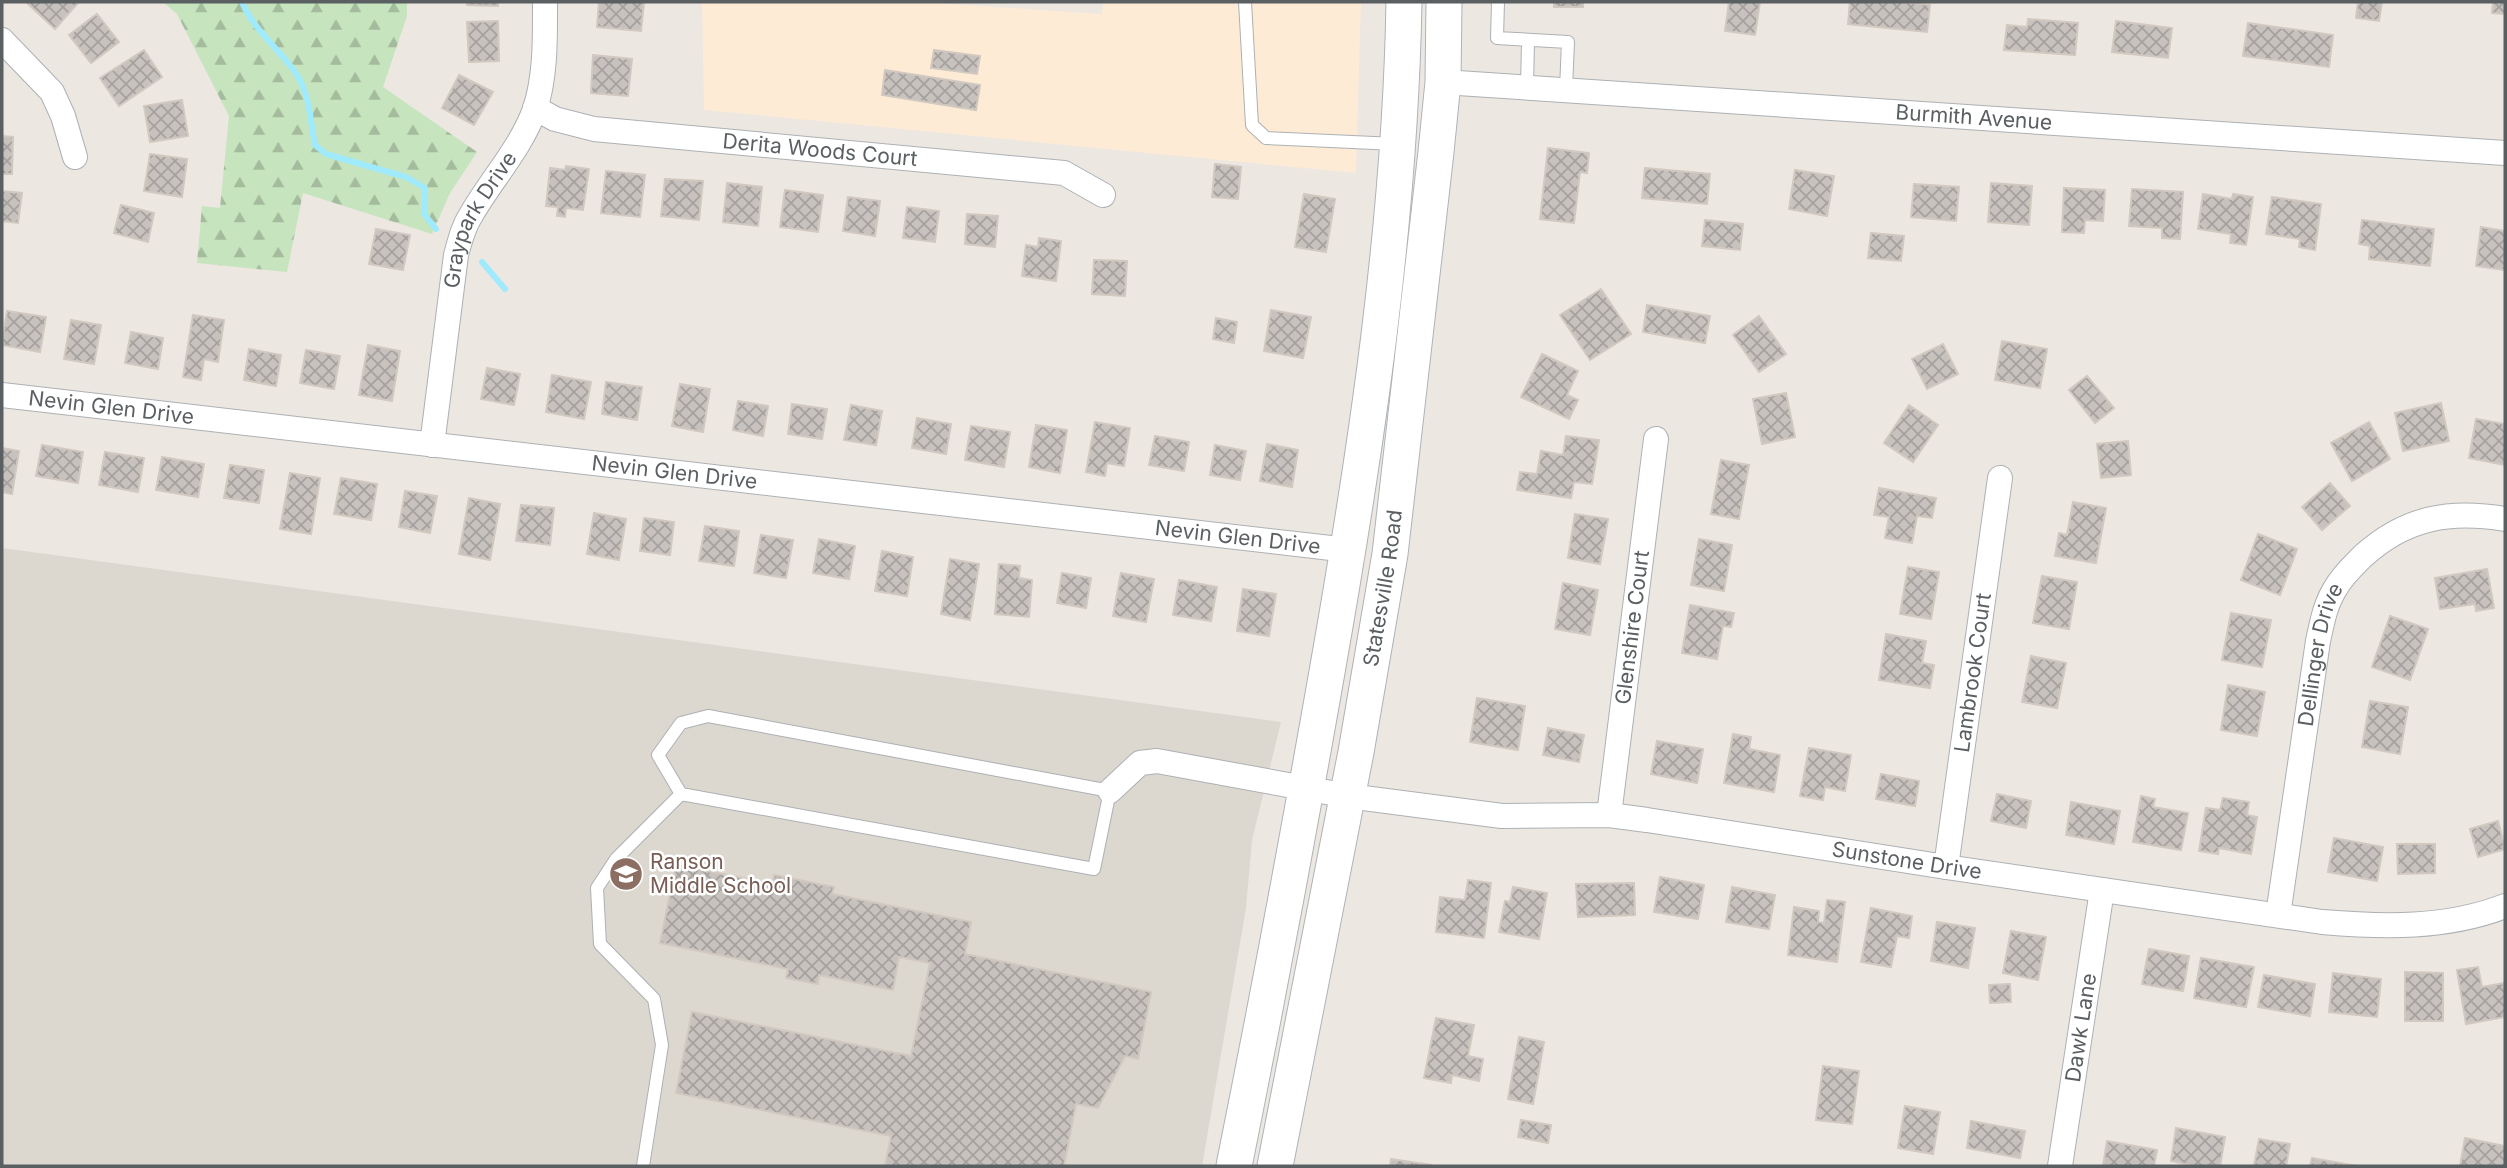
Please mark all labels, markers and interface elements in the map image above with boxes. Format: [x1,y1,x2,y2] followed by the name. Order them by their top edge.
[1895,99,2053,135] street label: Burmith Avenue
[721,128,919,171] street label: Derita Woods Court
[439,147,522,290] street label: Graypark Drive
[27,385,195,429] street label: Nevin Glen Drive
[591,450,759,494] street label: Nevin Glen Drive
[1358,508,1407,668] street label: Statesville Road
[1154,515,1322,559] street label: Nevin Glen Drive
[1610,549,1654,706] street label: Glenshire Court
[2293,578,2348,728] street label: Dellinger Drive
[1949,591,1996,754] street label: Lambrook Court
[1830,836,1984,884] street label: Sunstone Drive
[650,849,791,898] place label: Ranson Middle School
[607,855,645,893] school or university icon: Ranson Middle School
[2060,971,2101,1084] street label: Dawk Lane

